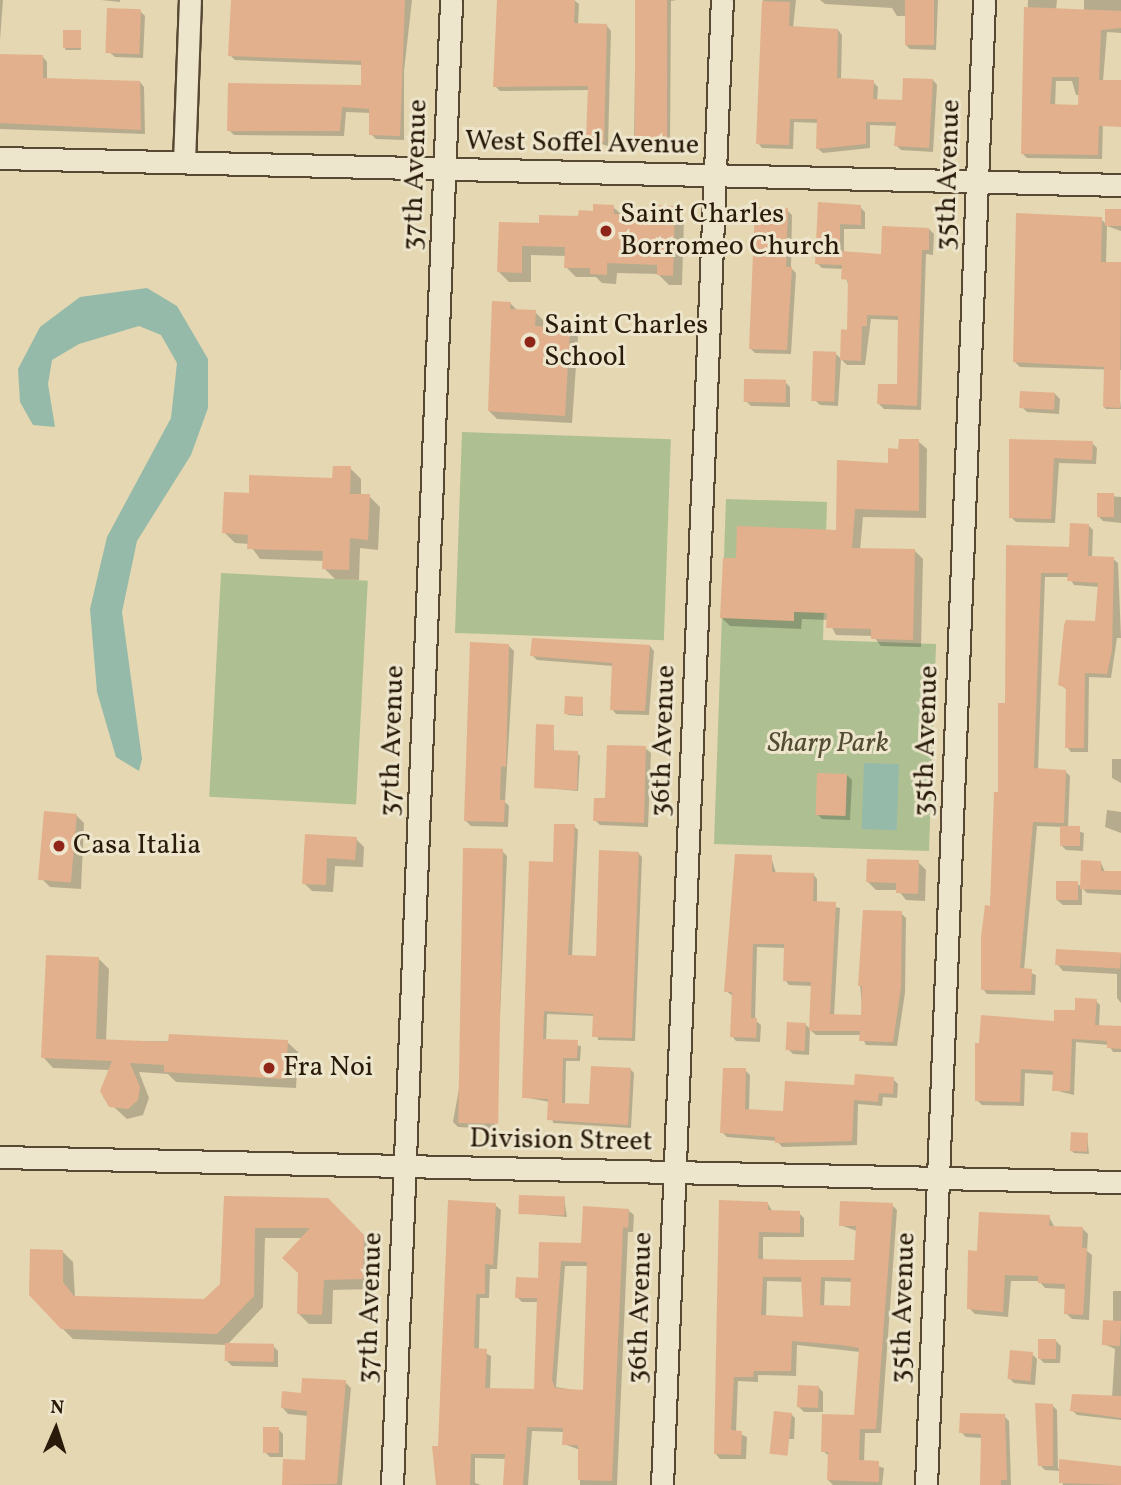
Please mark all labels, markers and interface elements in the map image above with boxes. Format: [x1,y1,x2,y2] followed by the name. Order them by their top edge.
[397,99,435,251] street label: 37th Avenue
[930,99,968,251] street label: 35th Avenue
[465,125,699,163] street label: West Soffel Avenue
[620,198,840,264] place label: Saint Charles Borromeo Church
[598,223,614,239] marker: Saint Charles Borromeo Church
[544,309,708,375] place label: Saint Charles School
[522,334,538,350] marker: Saint Charles School
[645,664,683,818] street label: 36th Avenue
[374,665,412,817] street label: 37th Avenue
[908,665,946,817] street label: 35th Avenue
[767,727,889,761] park label: Sharp Park
[73,829,201,863] place label: Casa Italia
[51,838,67,854] marker: Casa Italia
[283,1051,373,1085] place label: Fra Noi
[261,1060,277,1076] marker: Fra Noi
[469,1123,653,1159] street label: Division Street
[622,1231,660,1385] street label: 36th Avenue
[352,1232,390,1384] street label: 37th Avenue
[885,1232,923,1384] street label: 35th Avenue
[21,1394,91,1464] north arrow
[50,1395,65,1421] text: N

